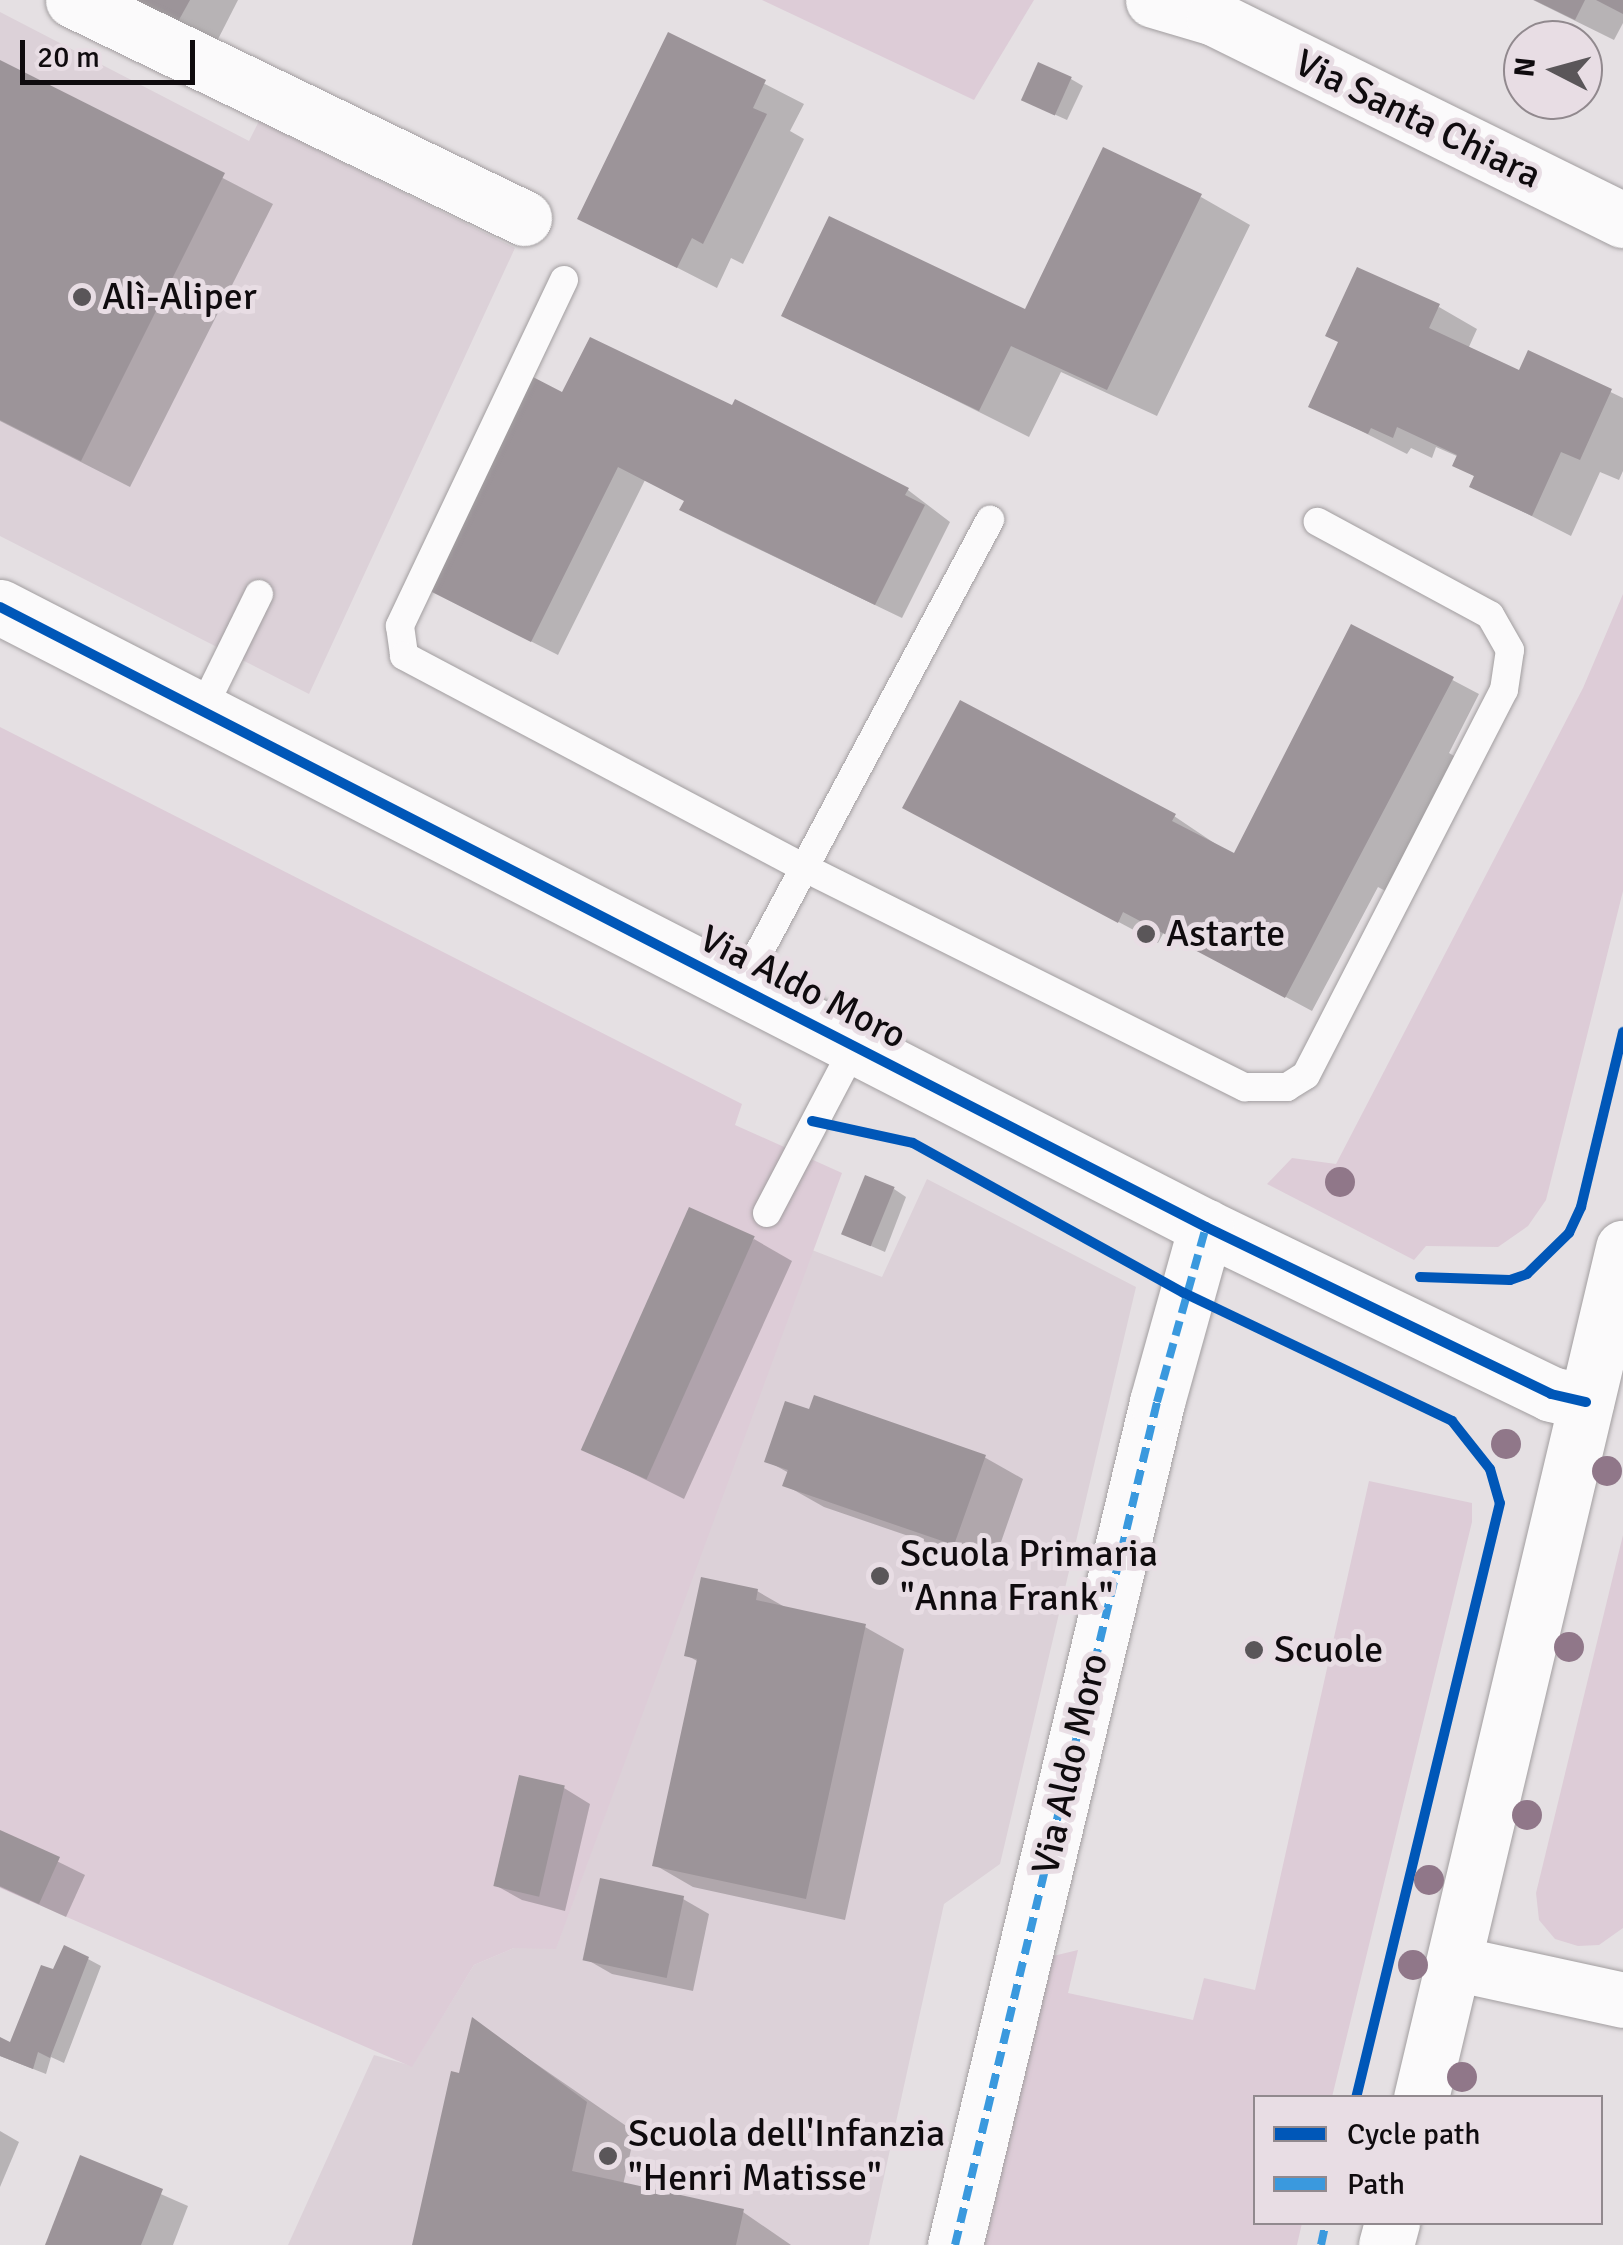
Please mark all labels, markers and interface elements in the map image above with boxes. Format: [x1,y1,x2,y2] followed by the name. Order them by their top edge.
[25,20,200,82] scale bar
[1503,20,1603,120] north arrow
[37,39,100,76] text: 20 m
[1288,40,1548,198] street label: Via Santa Chiara
[1507,56,1543,79] text: N
[102,274,257,320] place label: Alì-Aliper
[71,286,93,308] marker: Alì-Aliper
[1166,911,1285,957] place label: Astarte
[692,916,914,1058] street label: Via Aldo Moro
[1135,923,1157,945] marker: Astarte
[900,1531,1158,1620] place label: Scuola Primaria "Anna Frank"
[869,1565,891,1587] marker: Scuola Primaria "Anna Frank"
[1274,1627,1383,1673] place label: Scuole
[1243,1639,1265,1661] marker: Scuole
[1022,1649,1118,1879] street label: Via Aldo Moro
[1253,2095,1603,2225] legend
[628,2111,945,2200] place label: Scuola dell'Infanzia "Henri Matisse"
[1347,2116,1481,2153] text: Cycle path
[597,2145,619,2167] marker: Scuola dell'Infanzia "Henri Matisse"
[1347,2166,1405,2203] text: Path

